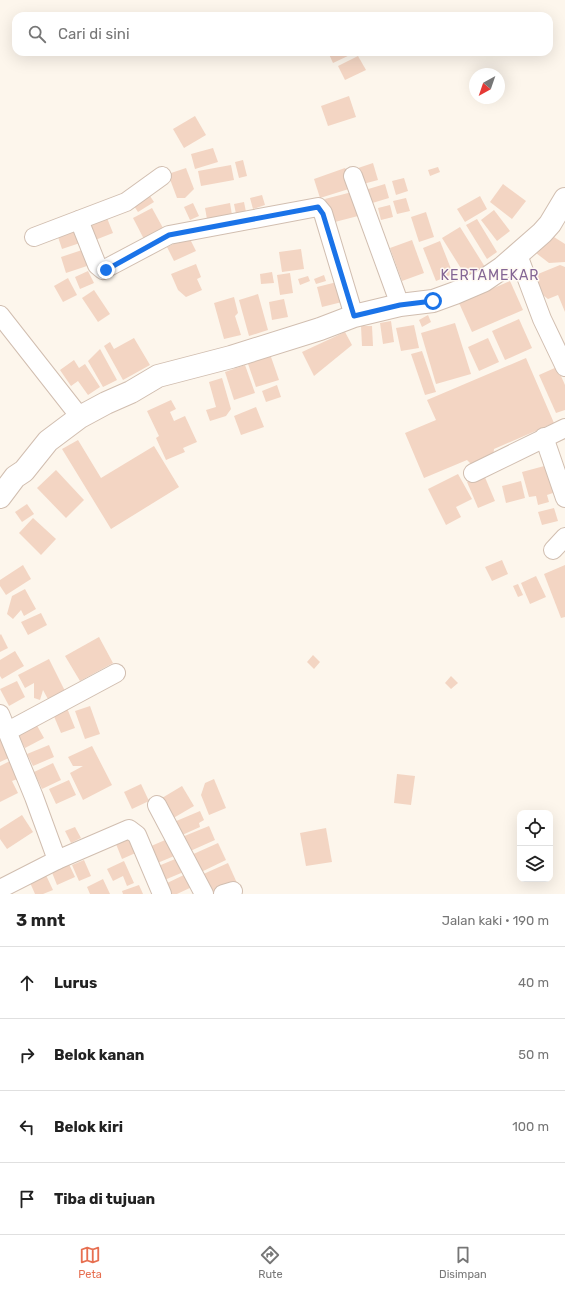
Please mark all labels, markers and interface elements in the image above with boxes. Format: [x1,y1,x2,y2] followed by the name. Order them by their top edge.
[12,12,553,56] search box
[26,23,48,45] icon: search
[58,25,130,43] text: Cari di sini
[469,68,505,104] north arrow
[97,261,115,279] route end
[441,267,539,284] district label: KERTAMEKAR
[424,292,442,310] route start
[517,810,553,882] map controls
[517,810,553,846] button: locate
[517,846,553,882] button: layers
[16,910,65,930] text: 3 mnt
[442,913,549,928] text: Jalan kaki · 190 m
[16,972,38,994] icon: ahead
[54,974,97,992] text: Lurus
[518,975,549,990] text: 40 m
[16,1044,38,1066] icon: right
[54,1046,144,1064] text: Belok kanan
[518,1047,549,1062] text: 50 m
[16,1116,38,1138] icon: left
[54,1118,123,1136] text: Belok kiri
[512,1119,549,1134] text: 100 m
[16,1188,38,1210] icon: arrive
[54,1190,155,1208] text: Tiba di tujuan
[78,1244,102,1281] tab: Peta
[258,1244,283,1281] tab: Rute
[439,1244,487,1281] tab: Disimpan

